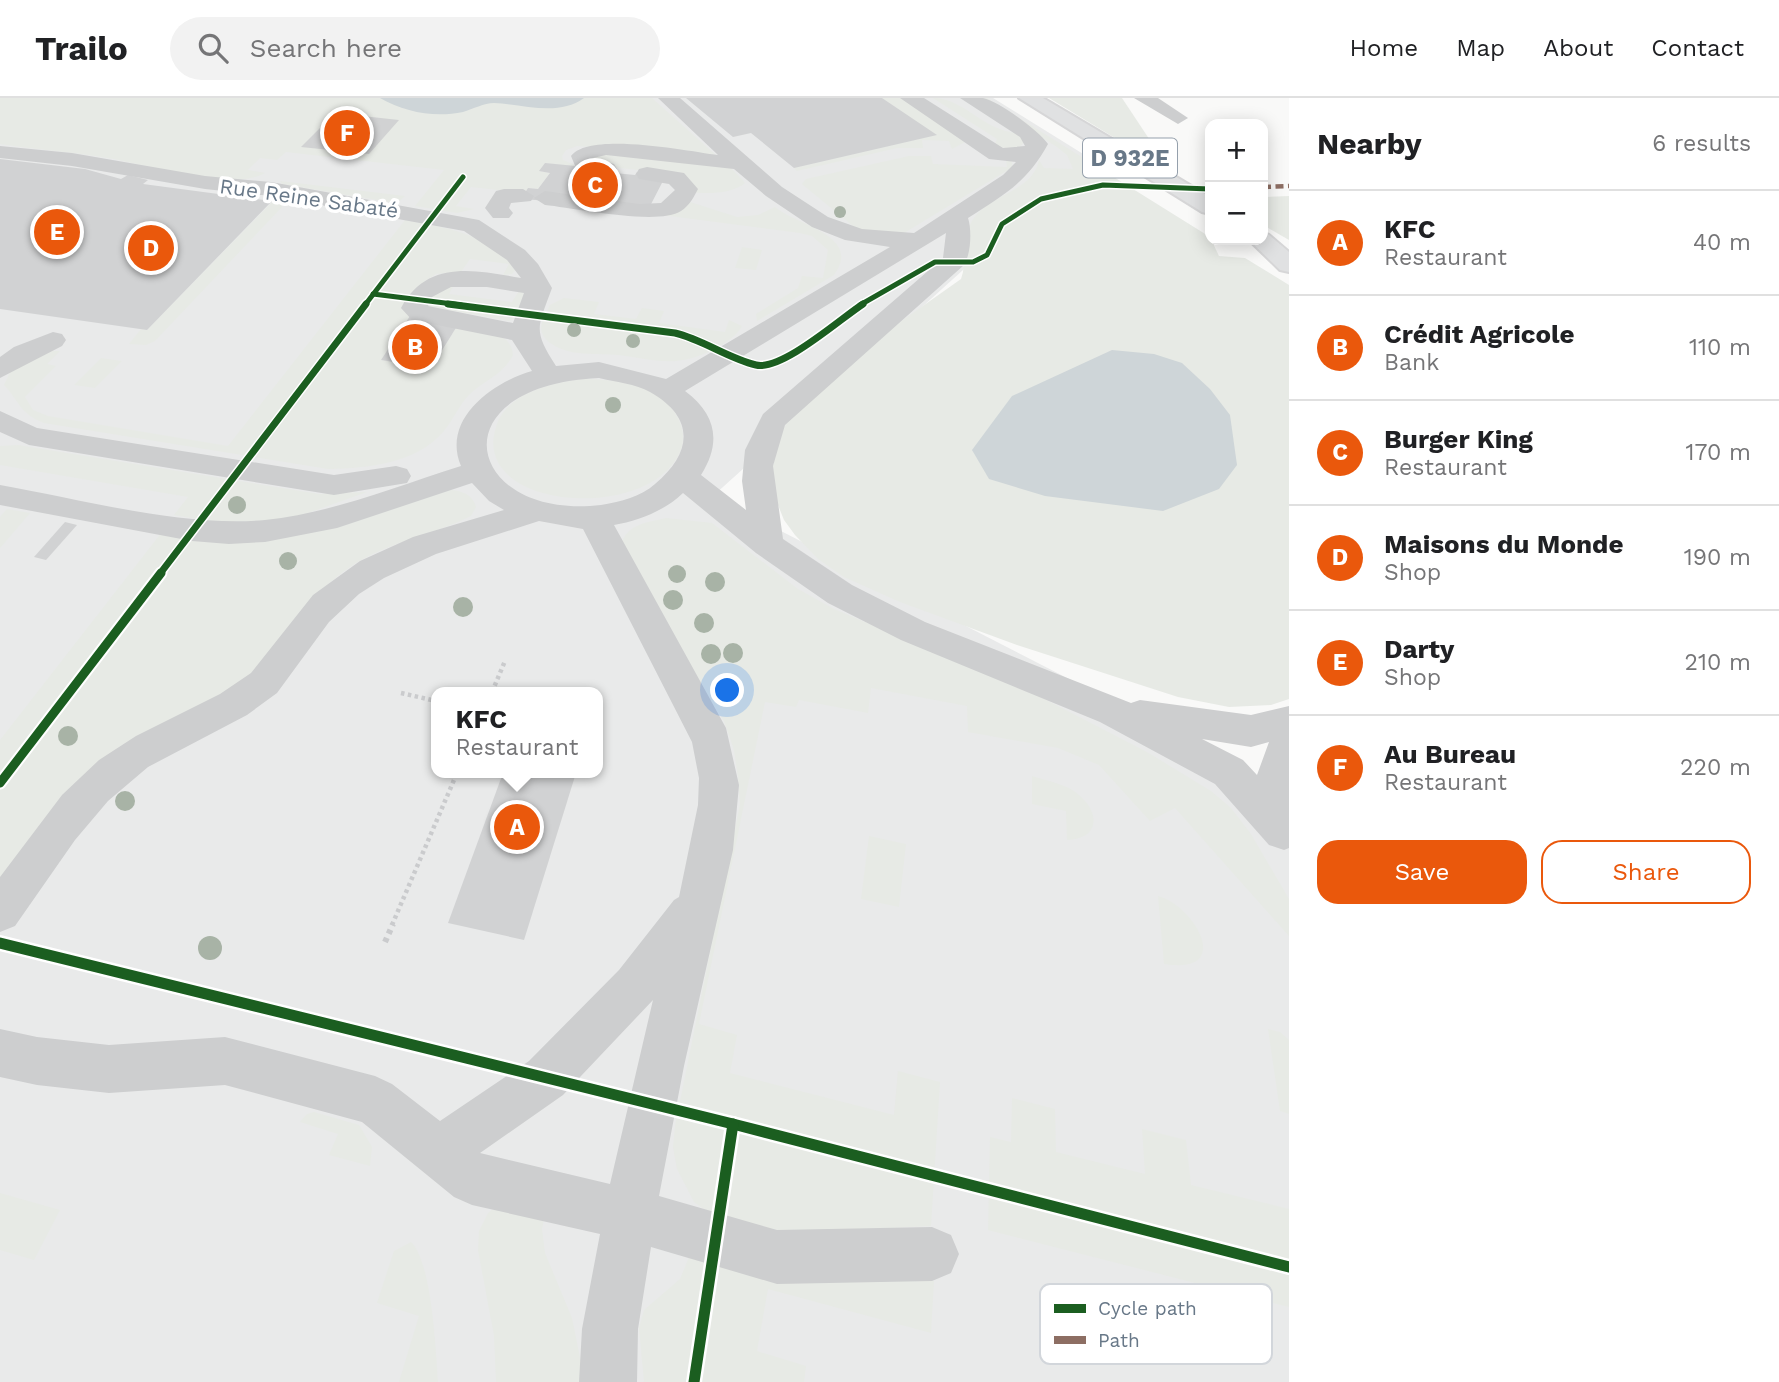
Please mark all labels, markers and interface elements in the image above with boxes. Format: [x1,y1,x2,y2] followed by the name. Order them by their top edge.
[170,17,660,80] search box
[35,29,128,68] text: Trailo
[194,29,232,67] icon: search
[250,33,402,63] text: Search here
[1350,34,1418,62] text: Home
[1456,34,1505,62] text: Map
[1543,34,1613,62] text: About
[1651,34,1744,62] text: Contact
[324,107,370,159] pin: F
[1205,119,1268,245] map controls
[1205,119,1268,182] button: +
[1317,126,1422,161] text: Nearby
[1652,130,1751,157] text: 6 results
[1083,138,1177,178] road number: D 932E
[572,159,618,211] pin: C
[218,173,400,223] street label: Rue Reine Sabaté
[1205,182,1268,245] button: −
[34,206,80,258] pin: E
[1384,214,1436,244] text: KFC
[128,222,174,274] pin: D
[1332,229,1348,256] text: A
[1693,229,1751,256] text: 40 m
[1384,244,1507,271] text: Restaurant
[1384,319,1575,349] text: Crédit Agricole
[392,321,438,373] pin: B
[1332,334,1348,361] text: B
[1689,334,1751,361] text: 110 m
[1384,349,1439,376] text: Bank
[1384,424,1533,454] text: Burger King
[1332,439,1348,466] text: C
[1686,439,1751,466] text: 170 m
[1384,454,1507,481] text: Restaurant
[1384,529,1623,559] text: Maisons du Monde
[1332,544,1348,571] text: D
[1684,544,1751,571] text: 190 m
[1384,559,1441,586] text: Shop
[1384,634,1454,664] text: Darty
[1333,649,1347,676] text: E
[1685,649,1751,676] text: 210 m
[1384,664,1441,691] text: Shop
[710,673,744,707] your location
[431,687,603,778] popup
[456,704,507,734] text: KFC
[456,734,578,761] text: Restaurant
[1384,739,1516,769] text: Au Bureau
[1333,754,1347,781] text: F
[1680,754,1751,781] text: 220 m
[1384,769,1507,796] text: Restaurant
[494,801,540,853] pin: A
[1317,840,1527,904] button: Save
[1541,840,1751,904] button: Share
[1040,1284,1272,1364] legend
[1098,1297,1197,1320] text: Cycle path
[1098,1329,1140,1352] text: Path

